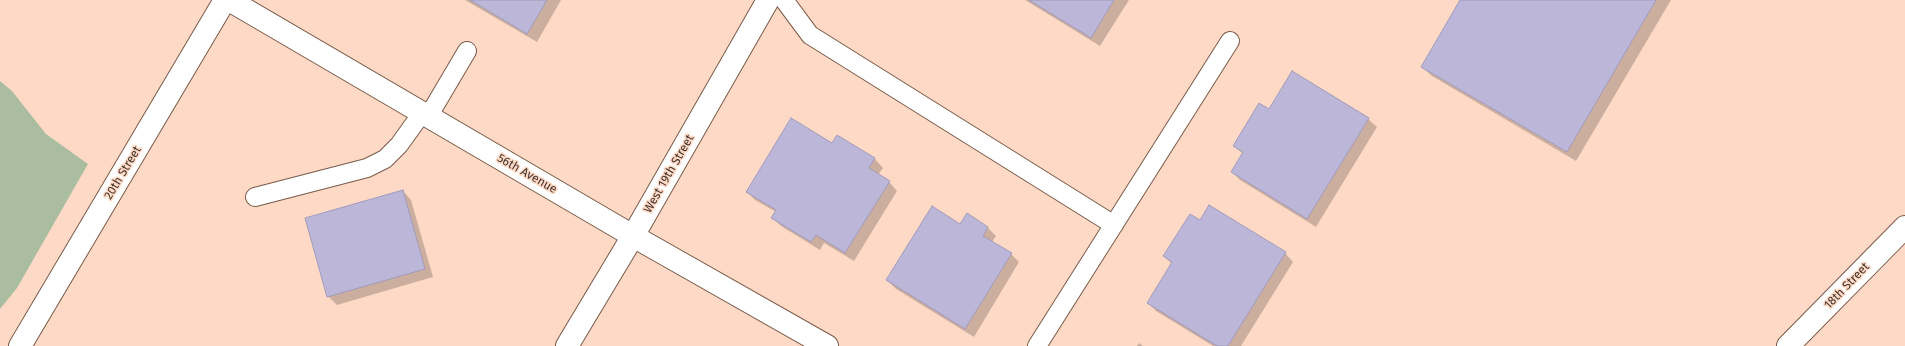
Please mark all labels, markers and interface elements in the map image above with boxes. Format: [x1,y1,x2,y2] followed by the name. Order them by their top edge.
[641,132,697,216] street label: West 19th Street
[101,144,145,202] street label: 20th Street
[494,151,560,197] street label: 56th Avenue
[1821,260,1873,312] street label: 18th Street

